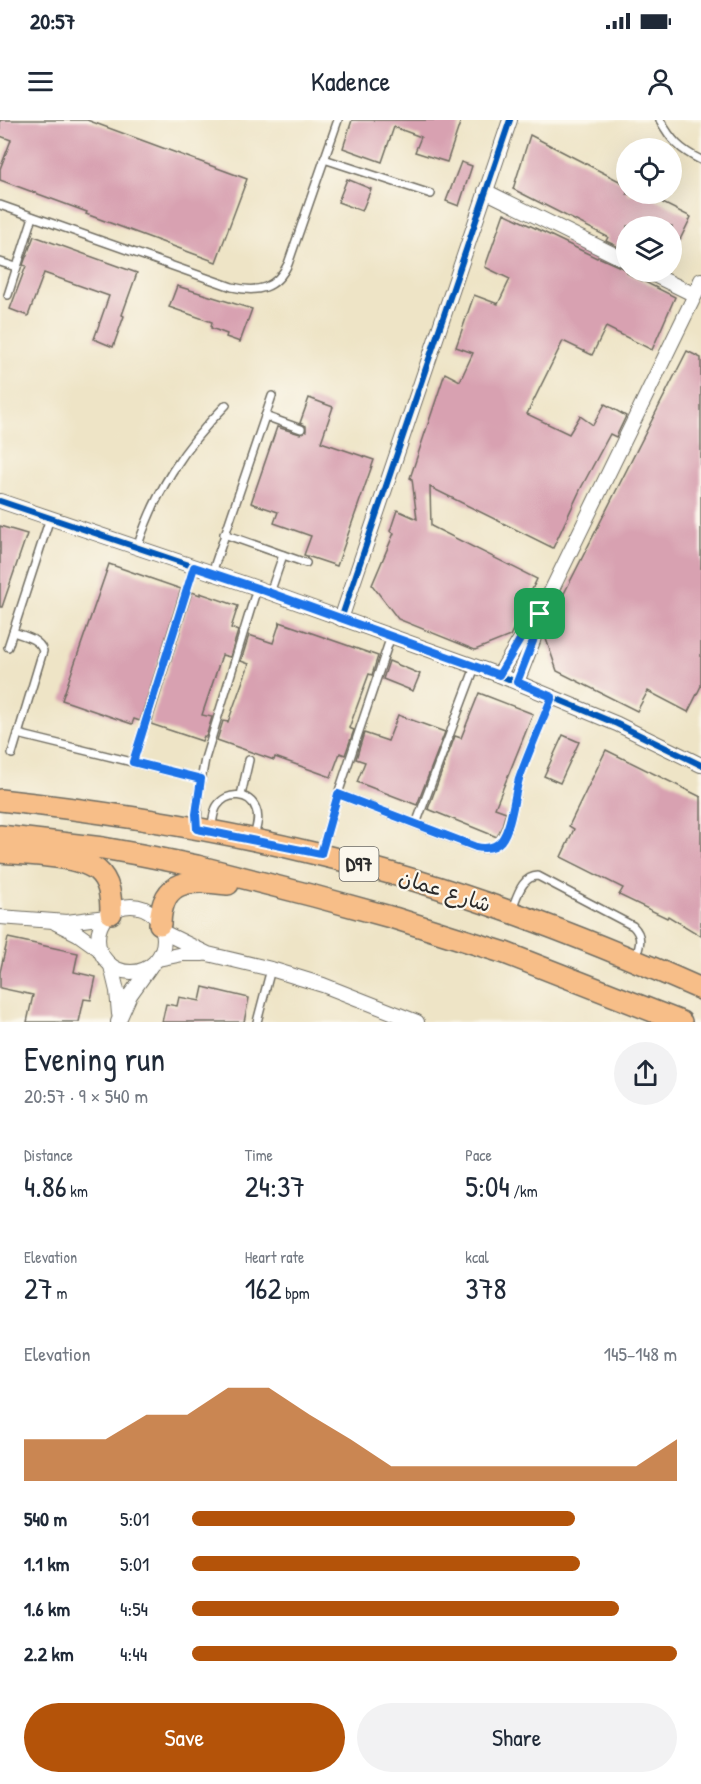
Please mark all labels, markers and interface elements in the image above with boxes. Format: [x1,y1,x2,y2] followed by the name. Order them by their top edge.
[30,6,75,36] text: 20:57
[311,63,390,99] text: Kadence
[24,65,57,98] icon: menu
[644,65,677,98] icon: person
[616,138,682,282] map controls
[616,138,682,204] button: locate
[616,216,682,282] button: layers
[514,588,565,639] pin
[523,597,556,630] icon: arrive
[340,847,378,881] road number: D97
[395,862,495,920] street label: شارع عمان
[24,1037,165,1081] text: Evening run
[614,1042,677,1105] button: share
[24,1082,148,1109] text: 20:57 · 9 × 540 m
[24,1144,73,1166] text: Distance
[245,1144,273,1166] text: Time
[465,1144,492,1166] text: Pace
[24,1166,67,1206] text: 4.86
[245,1166,305,1206] text: 24:37
[465,1166,510,1206] text: 5:04
[67,1180,88,1202] text: km
[510,1180,538,1202] text: /km
[24,1246,77,1268] text: Elevation
[245,1246,304,1268] text: Heart rate
[465,1246,489,1268] text: kcal
[24,1268,53,1308] text: 27
[245,1268,282,1308] text: 162
[465,1268,507,1308] text: 378
[53,1282,67,1304] text: m
[282,1282,310,1304] text: bpm
[24,1340,90,1367] text: Elevation
[604,1340,677,1367] text: 145–148 m
[24,1505,67,1532] text: 540 m
[120,1505,149,1532] text: 5:01
[24,1550,69,1577] text: 1.1 km
[120,1550,149,1577] text: 5:01
[24,1595,70,1622] text: 1.6 km
[120,1595,148,1622] text: 4:54
[24,1640,74,1667] text: 2.2 km
[120,1640,147,1667] text: 4:44
[24,1703,345,1772] button: Save
[357,1703,677,1772] button: Share

